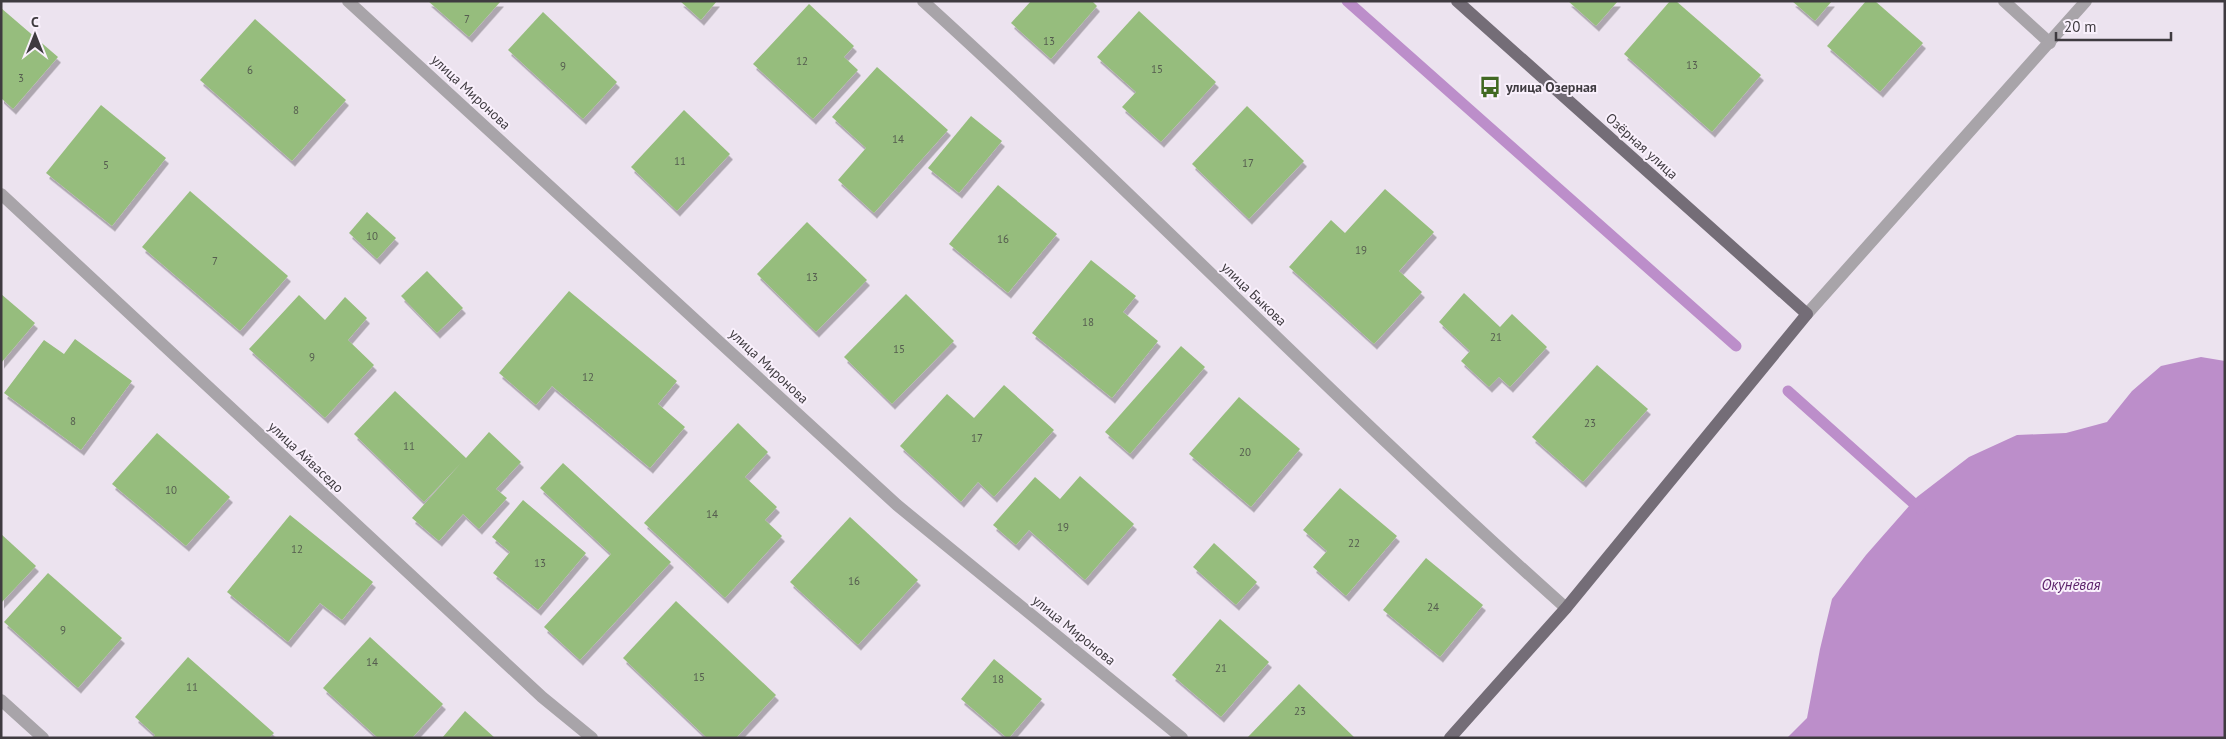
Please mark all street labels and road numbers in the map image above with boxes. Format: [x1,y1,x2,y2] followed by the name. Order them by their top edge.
[428,51,515,133] street label: улица Миронова
[1602,109,1682,183] street label: Озёрная улица
[1217,258,1291,330] street label: улица Быкова
[726,325,813,407] street label: улица Миронова
[265,417,347,497] street label: улица Айваседо
[1029,591,1119,669] street label: улица Миронова

